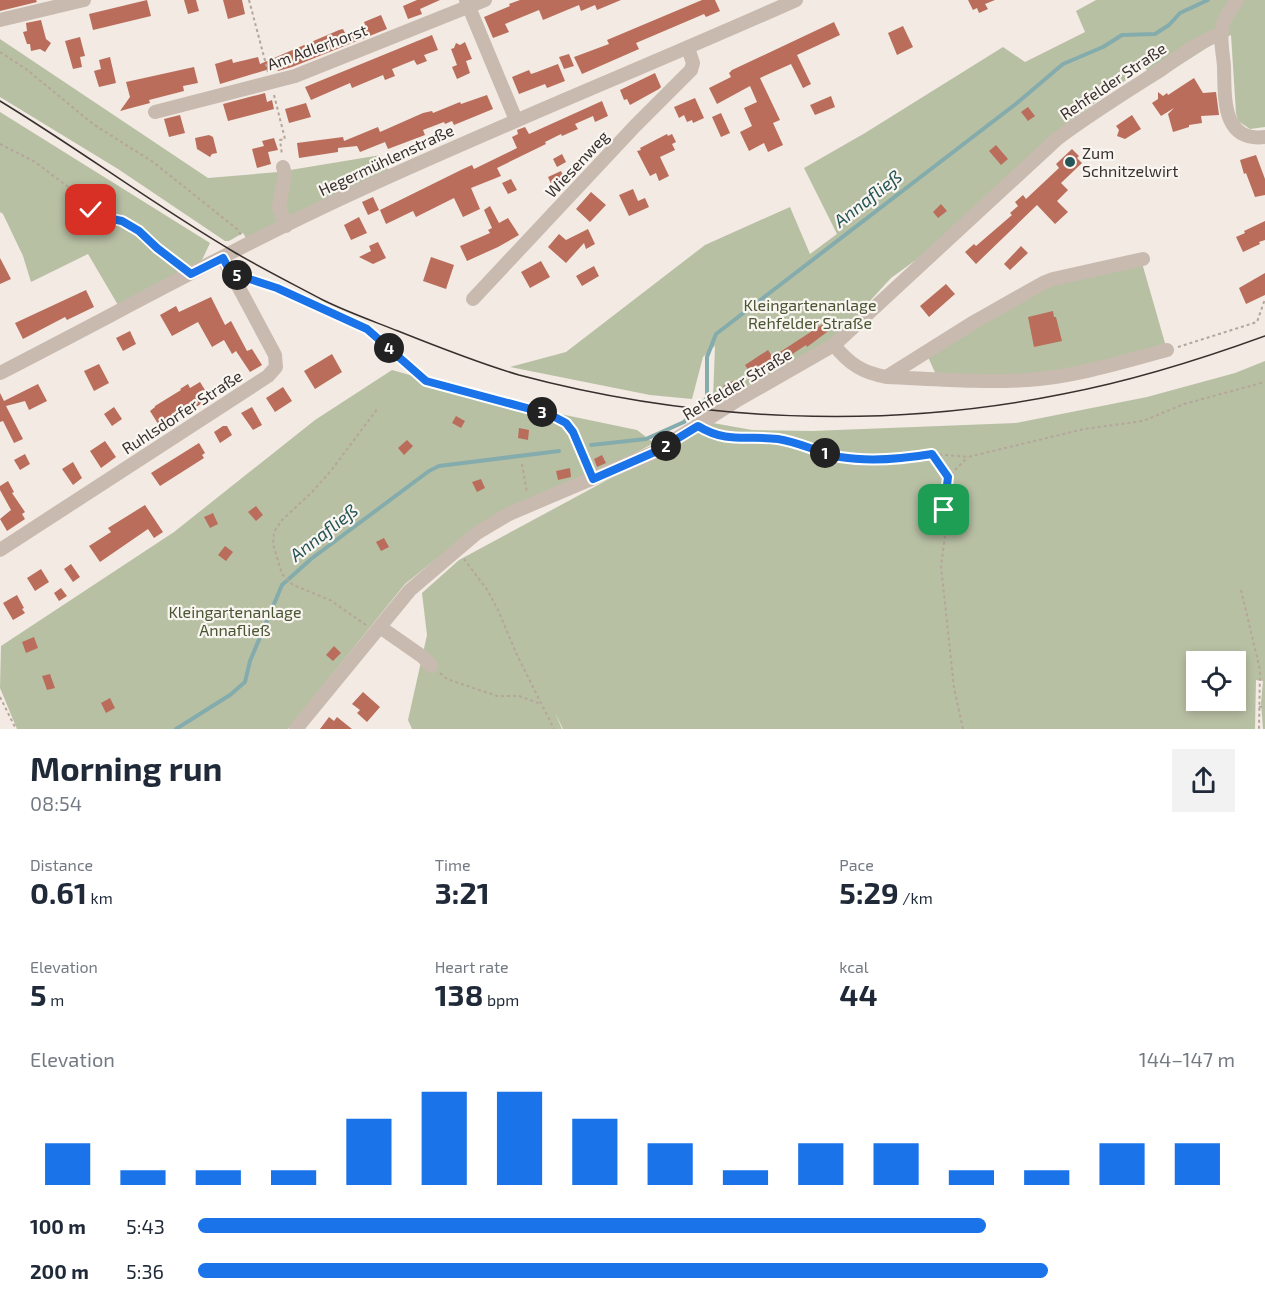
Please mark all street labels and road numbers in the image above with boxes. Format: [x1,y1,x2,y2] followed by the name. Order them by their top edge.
[264,20,369,73] street label: Am Adlerhorst
[1056,38,1169,123] street label: Rehfelder Straße
[315,120,456,199] street label: Hegermühlenstraße
[541,126,612,201] street label: Wiesenweg
[679,344,795,424] street label: Rehfelder Straße
[118,366,245,458] street label: Ruhlsdorfer Straße

